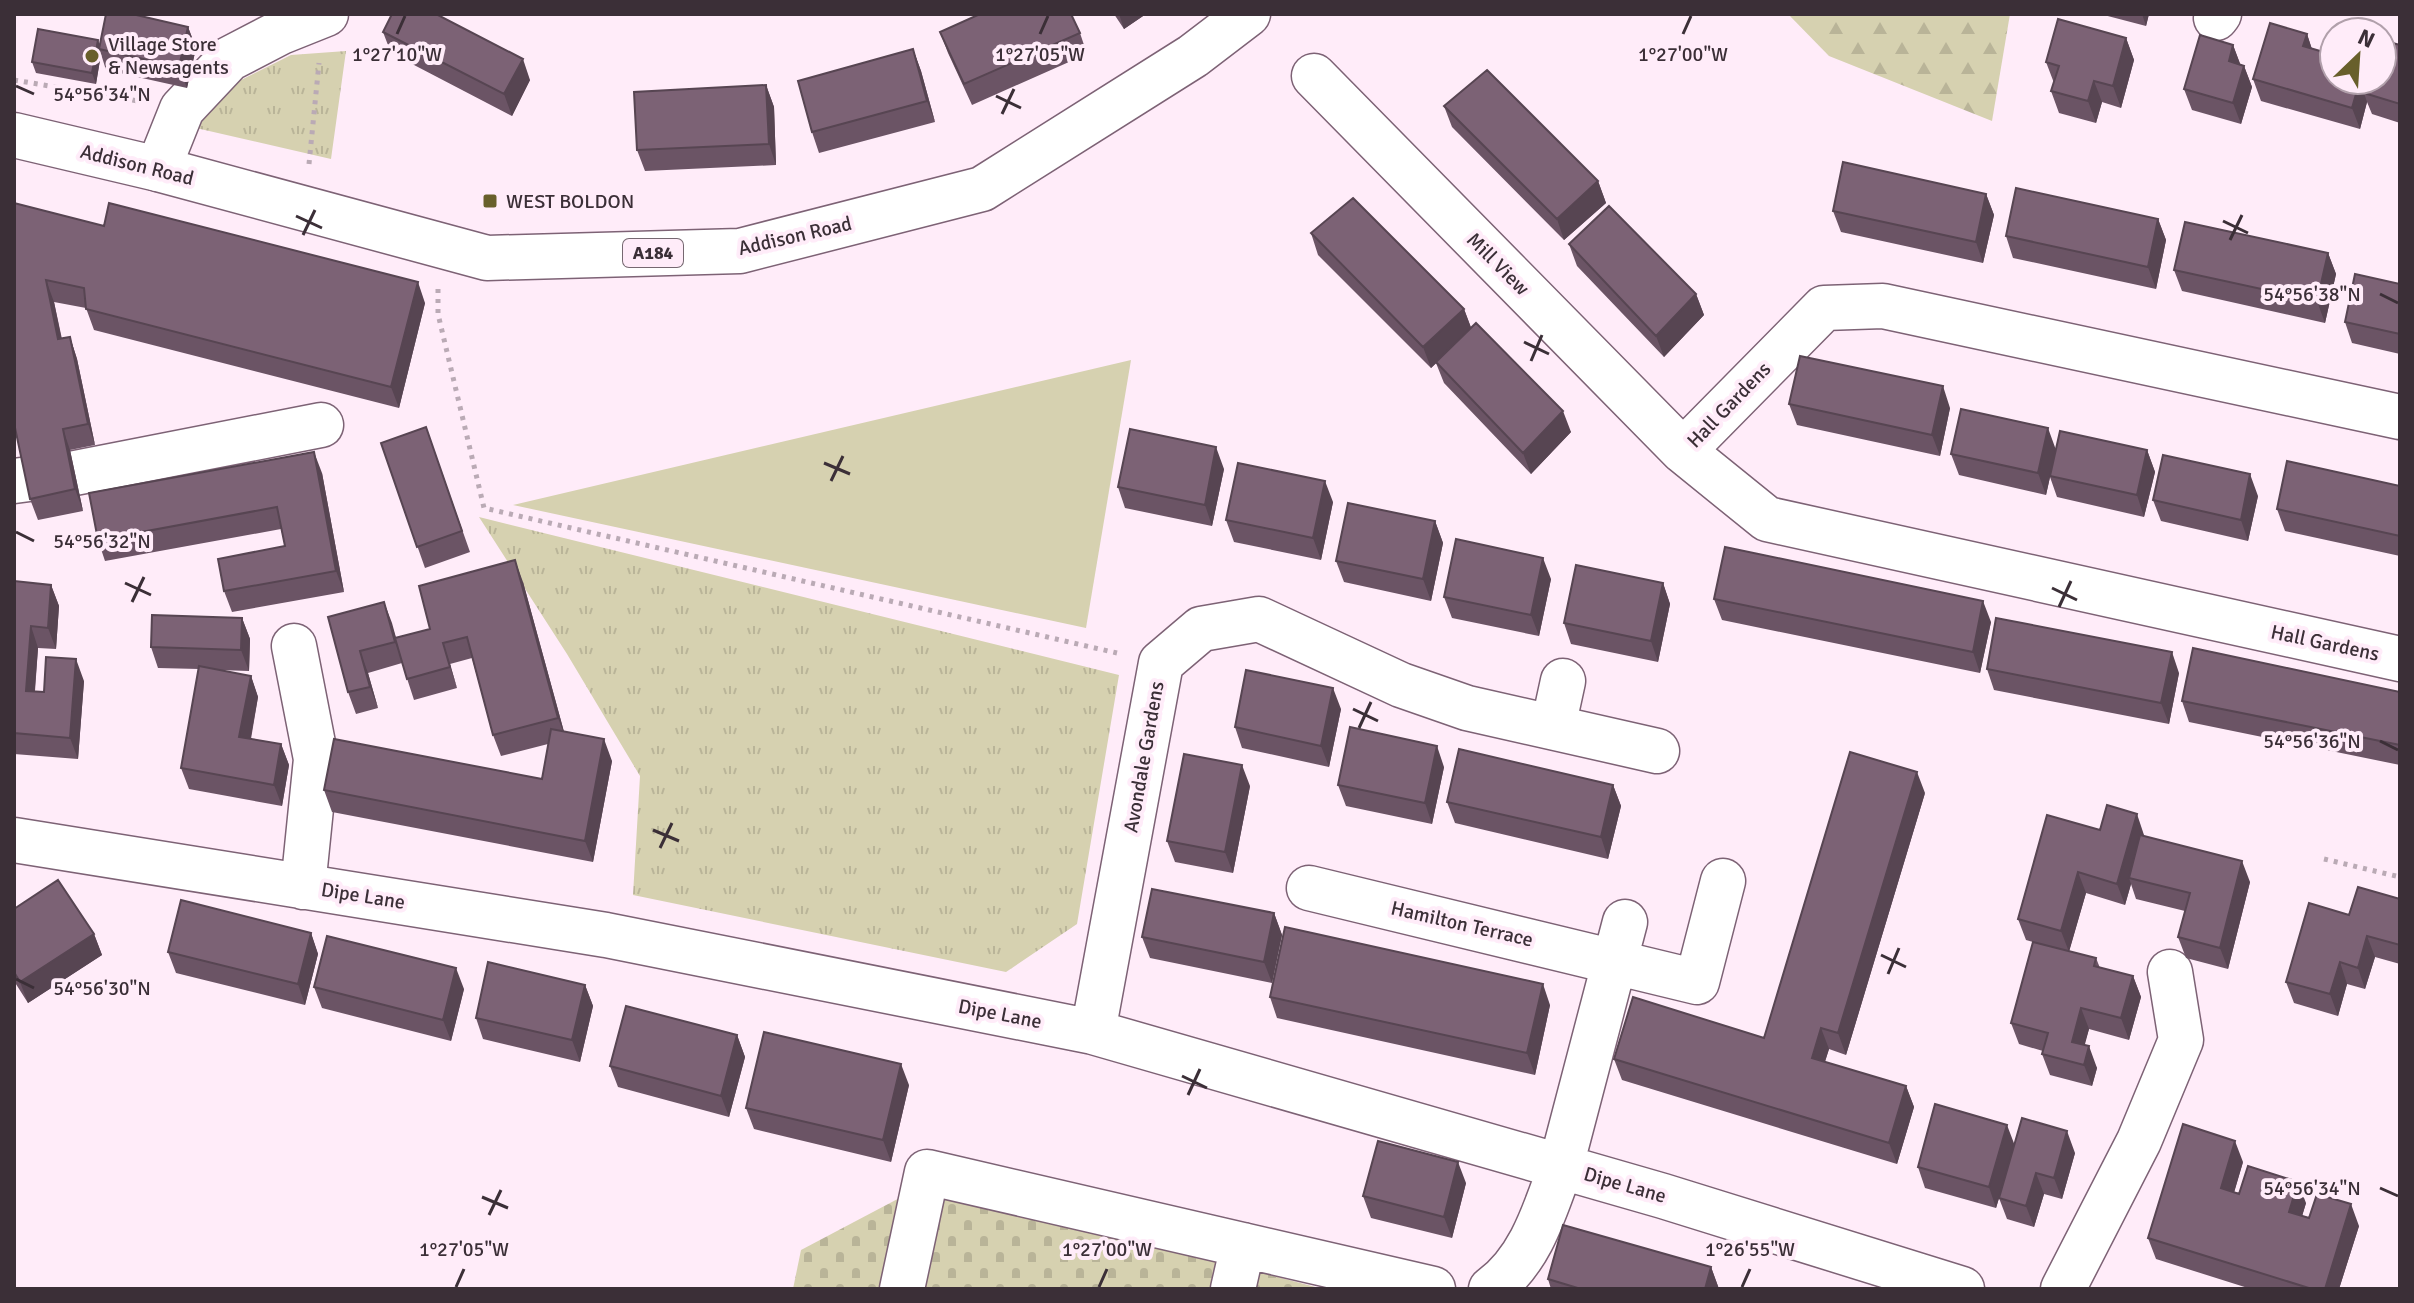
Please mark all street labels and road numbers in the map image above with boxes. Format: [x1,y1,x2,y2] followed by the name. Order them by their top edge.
[78,139,196,191] street label: Addison Road
[736,211,854,261] street label: Addison Road
[1461,227,1535,301] street label: Mill View
[623,239,683,267] road number: A184
[1682,357,1776,453] street label: Hall Gardens
[2269,619,2382,667] street label: Hall Gardens
[1118,679,1170,835] street label: Avondale Gardens
[319,877,407,915] street label: Dipe Lane
[1388,895,1536,953] street label: Hamilton Terrace
[956,994,1044,1034] street label: Dipe Lane
[1581,1161,1669,1209] street label: Dipe Lane

